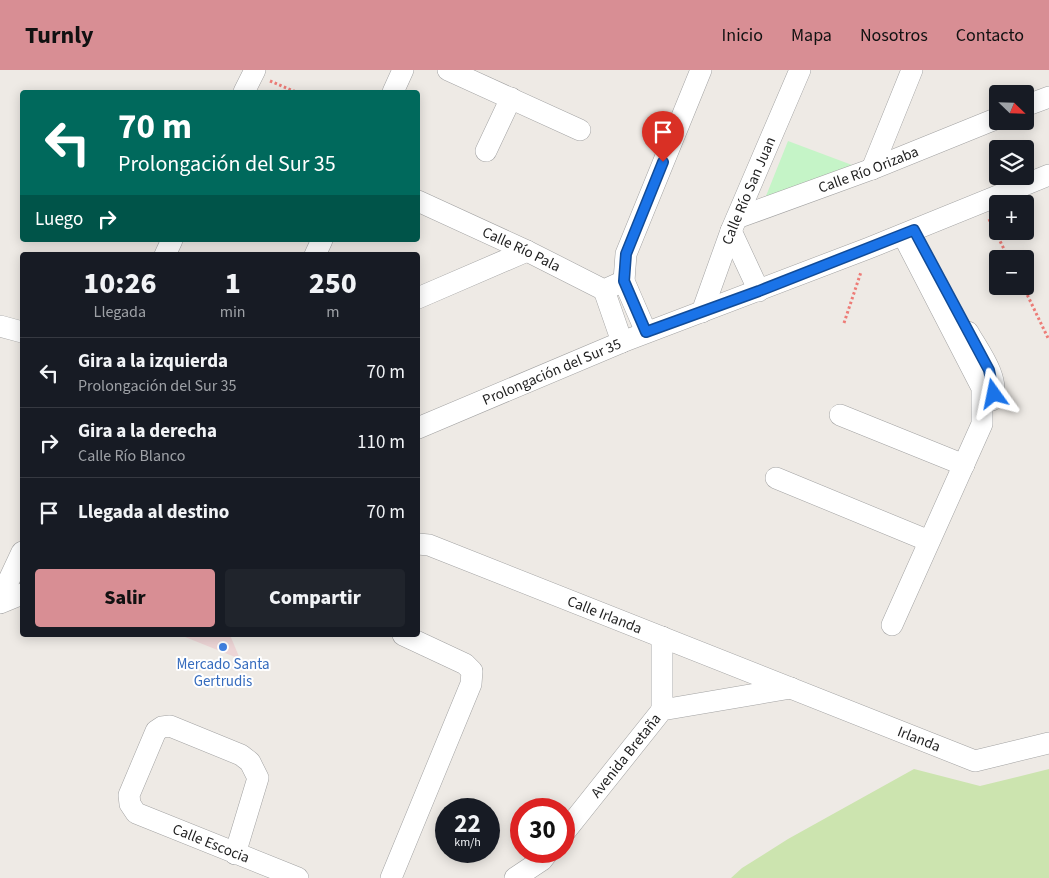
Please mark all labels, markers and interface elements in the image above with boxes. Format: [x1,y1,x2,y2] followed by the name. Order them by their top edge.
[25,18,94,53] text: Turnly
[722,23,763,48] text: Inicio
[791,23,832,48] text: Mapa
[860,23,928,48] text: Nosotros
[956,23,1024,48] text: Contacto
[989,85,1034,130] north arrow
[989,85,1034,295] map controls
[118,102,192,152] text: 70 m
[35,110,100,175] icon: left
[642,111,684,162] pin
[649,118,677,146] icon: arrive
[717,134,781,248] street label: Calle Río San Juan
[989,140,1034,185] button: layers
[815,141,922,199] street label: Calle Río Orizaba
[118,148,336,180] text: Prolongación del Sur 35
[989,195,1034,240] button: +
[93,205,121,233] icon: right
[35,206,83,233] text: Luego
[479,222,564,277] street label: Calle Río Pala
[989,250,1034,295] button: −
[83,262,157,305] text: 10:26
[225,262,241,305] text: 1
[309,262,357,305] text: 250
[94,301,146,323] text: Llegada
[220,301,246,323] text: min
[326,301,339,323] text: m
[479,334,624,411] street label: Prolongación del Sur 35
[78,348,228,375] text: Gira a la izquierda
[35,359,63,387] icon: left
[367,359,405,386] text: 70 m
[967,367,1019,419] position arrow
[78,375,236,397] text: Prolongación del Sur 35
[78,418,217,445] text: Gira a la derecha
[35,429,63,457] icon: right
[357,429,405,456] text: 110 m
[78,445,185,467] text: Calle Río Blanco
[35,499,63,527] icon: arrive
[78,499,229,526] text: Llegada al destino
[367,499,405,526] text: 70 m
[35,569,215,627] button: Salir
[225,569,405,627] button: Compartir
[564,591,645,639] street label: Calle Irlanda
[217,641,229,653] marker: Mercado Santa Gertrudis
[176,654,270,692] place label: Mercado Santa Gertrudis
[586,709,666,803] street label: Avenida Bretaña
[894,721,943,757] street label: Irlanda
[510,798,575,863] speed limit sign: 30
[454,806,481,842] text: 22
[169,819,253,869] street label: Calle Escocia
[454,834,481,851] text: km/h

